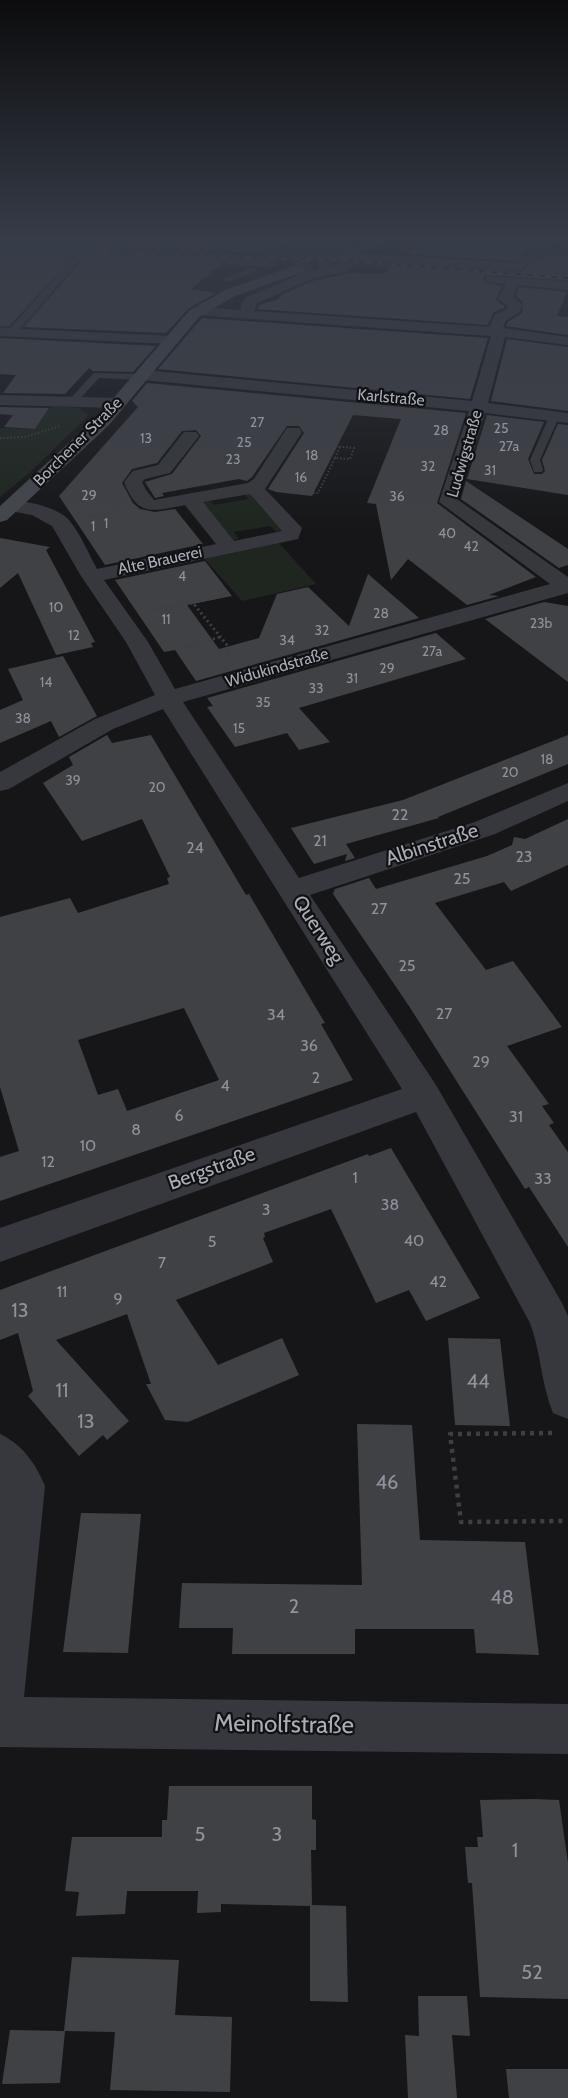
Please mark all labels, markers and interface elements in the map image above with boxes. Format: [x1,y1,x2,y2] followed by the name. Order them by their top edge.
[357,385,425,411] street label: Karlstraße
[30,394,126,490] street label: Borchener Straße
[443,408,487,500] street label: Ludwigstraße
[250,415,264,431] house number: 27
[494,421,508,437] house number: 25
[433,423,449,439] house number: 28
[140,431,152,447] house number: 13
[237,435,251,451] house number: 25
[499,439,519,455] house number: 27a
[305,448,319,464] house number: 18
[226,452,240,468] house number: 23
[421,459,435,475] house number: 32
[484,463,496,479] house number: 31
[295,470,307,486] house number: 16
[81,488,97,504] house number: 29
[389,489,405,505] house number: 36
[104,516,108,532] house number: 1
[91,519,95,535] house number: 1
[438,526,456,542] house number: 40
[463,539,479,555] house number: 42
[116,543,204,579] street label: Alte Brauerei
[178,569,186,585] house number: 4
[49,600,63,616] house number: 10
[373,606,389,622] house number: 28
[161,612,171,628] house number: 11
[530,616,552,632] house number: 23b
[315,623,329,639] house number: 32
[68,628,80,644] house number: 12
[279,633,295,649] house number: 34
[223,644,331,692] street label: Widukindstraße
[422,644,442,660] house number: 27a
[379,661,395,677] house number: 29
[346,671,358,687] house number: 31
[40,675,52,691] house number: 14
[308,681,324,697] house number: 33
[255,695,271,711] house number: 35
[15,711,31,727] house number: 38
[233,721,245,737] house number: 15
[540,752,554,768] house number: 18
[501,765,519,781] house number: 20
[65,773,81,789] house number: 39
[148,780,166,796] house number: 20
[392,805,408,825] house number: 22
[383,819,481,871] street label: Albinstraße
[313,831,327,851] house number: 21
[186,838,204,858] house number: 24
[515,847,533,867] house number: 23
[453,869,471,889] house number: 25
[287,891,349,969] street label: Querweg
[371,899,387,919] house number: 27
[398,956,416,976] house number: 25
[436,1004,452,1024] house number: 27
[267,1005,285,1025] house number: 34
[300,1036,318,1056] house number: 36
[472,1052,490,1072] house number: 29
[312,1068,320,1088] house number: 2
[220,1076,230,1096] house number: 4
[174,1106,184,1126] house number: 6
[509,1107,523,1127] house number: 31
[131,1120,141,1140] house number: 8
[80,1136,96,1156] house number: 10
[165,1142,259,1196] street label: Bergstraße
[41,1152,55,1172] house number: 12
[352,1168,358,1188] house number: 1
[534,1169,552,1189] house number: 33
[381,1195,399,1215] house number: 38
[262,1200,270,1220] house number: 3
[404,1231,424,1251] house number: 40
[208,1232,216,1252] house number: 5
[158,1253,166,1273] house number: 7
[429,1272,447,1292] house number: 42
[57,1282,67,1302] house number: 11
[113,1289,123,1309] house number: 9
[11,1299,29,1323] house number: 13
[466,1370,490,1394] house number: 44
[55,1379,69,1403] house number: 11
[77,1410,95,1434] house number: 13
[376,1471,398,1495] house number: 46
[490,1586,514,1610] house number: 48
[289,1595,299,1619] house number: 2
[214,1709,354,1741] street label: Meinolfstraße
[195,1823,205,1847] house number: 5
[272,1823,282,1847] house number: 3
[512,1839,518,1863] house number: 1
[521,1961,543,1985] house number: 52

